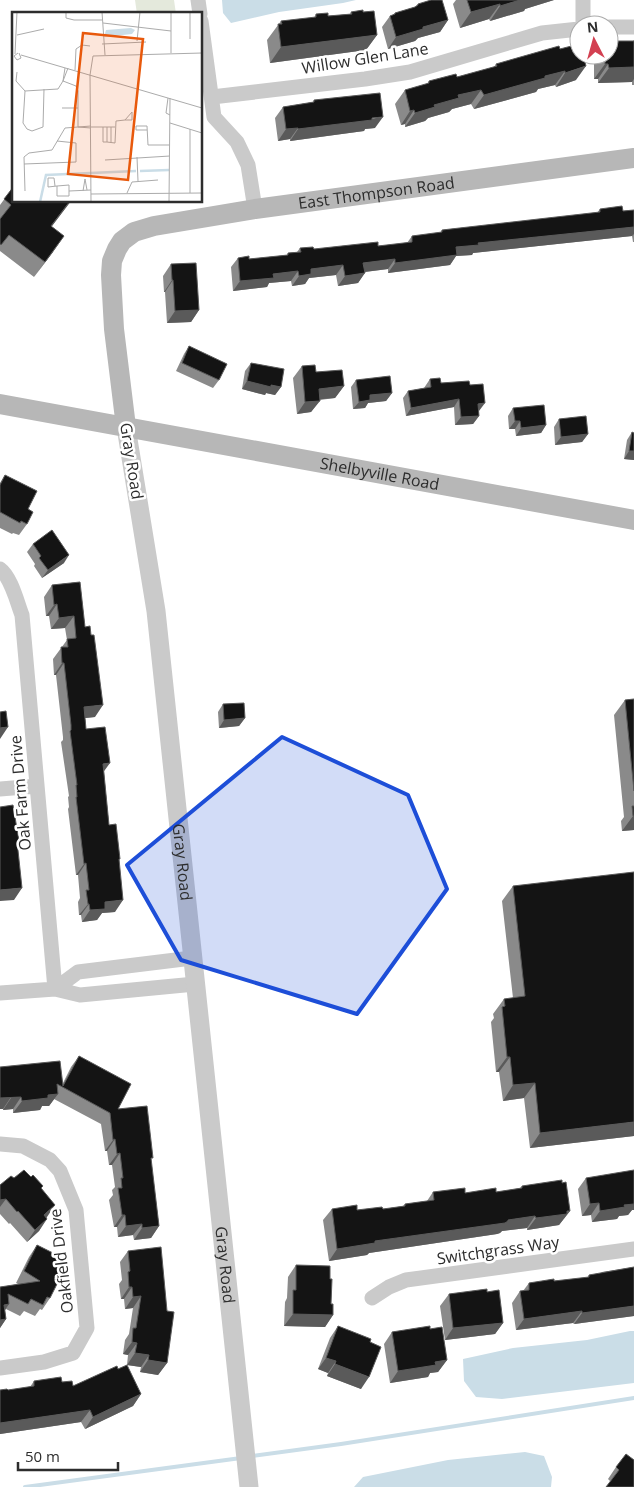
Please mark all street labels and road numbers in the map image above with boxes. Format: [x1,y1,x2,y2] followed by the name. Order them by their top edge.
[300,37,430,79] street label: Willow Glen Lane
[297,171,456,214] street label: East Thompson Road
[115,421,149,501] street label: Gray Road
[318,452,441,495] street label: Shelbyville Road
[4,734,36,852] street label: Oak Farm Drive
[168,822,198,902] street label: Gray Road
[44,1207,78,1315] street label: Oakfield Drive
[210,1225,240,1305] street label: Gray Road
[435,1230,562,1269] street label: Switchgrass Way

